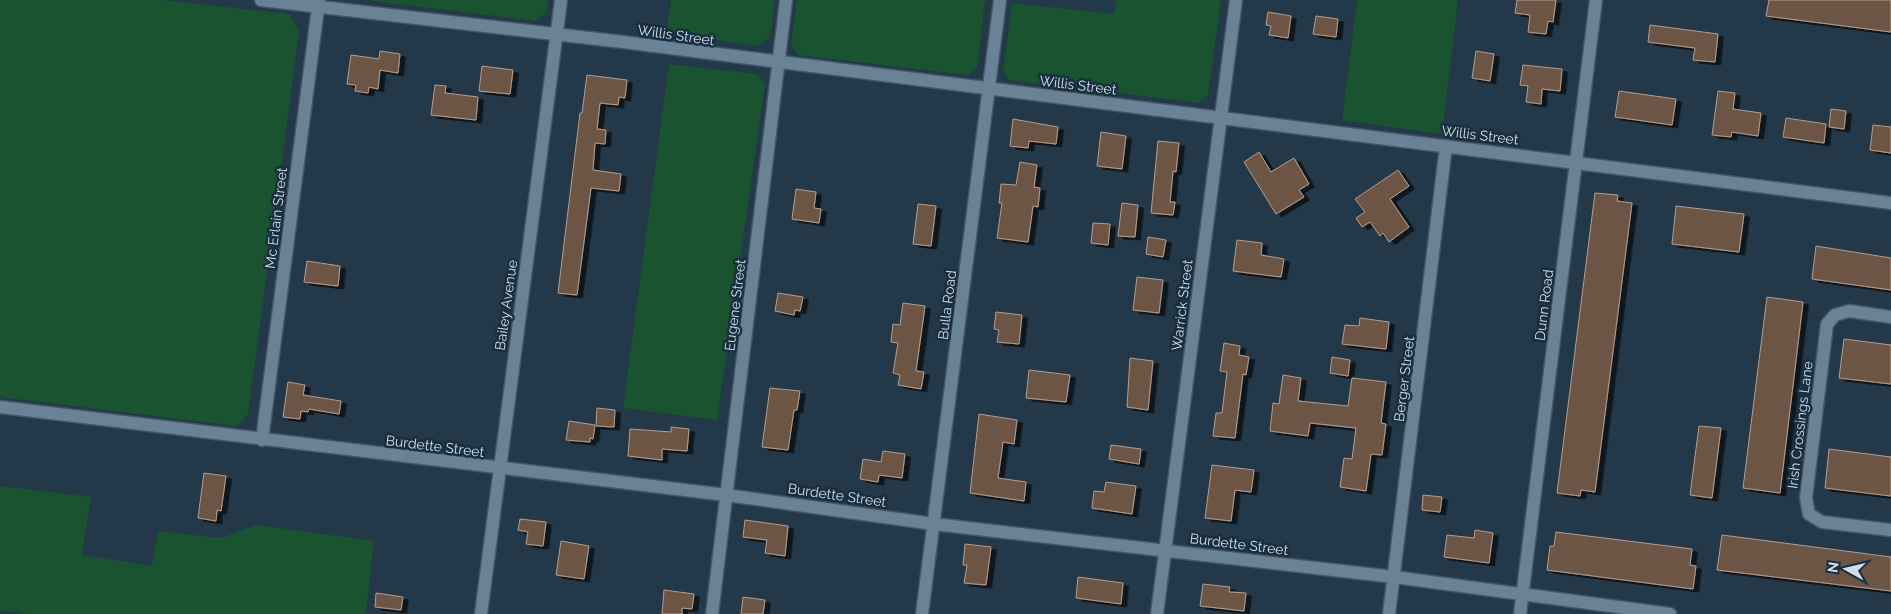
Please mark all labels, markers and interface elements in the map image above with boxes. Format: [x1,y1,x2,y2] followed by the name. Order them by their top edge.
[637,22,716,48] street label: Willis Street
[1039,72,1118,98] street label: Willis Street
[1441,122,1520,148] street label: Willis Street
[262,166,290,270] street label: Mc Erlain Street
[721,258,749,352] street label: Eugene Street
[1168,258,1196,352] street label: Warrick Street
[492,259,520,351] street label: Bailey Avenue
[1532,268,1556,342] street label: Dunn Road
[935,269,959,341] street label: Bulla Road
[1391,335,1417,423] street label: Berger Street
[1784,360,1816,490] street label: Irish Crossings Lane
[385,432,485,460] street label: Burdette Street
[787,480,887,510] street label: Burdette Street
[1189,530,1289,558] street label: Burdette Street
[1821,544,1871,594] north arrow
[1824,561,1842,574] text: N

